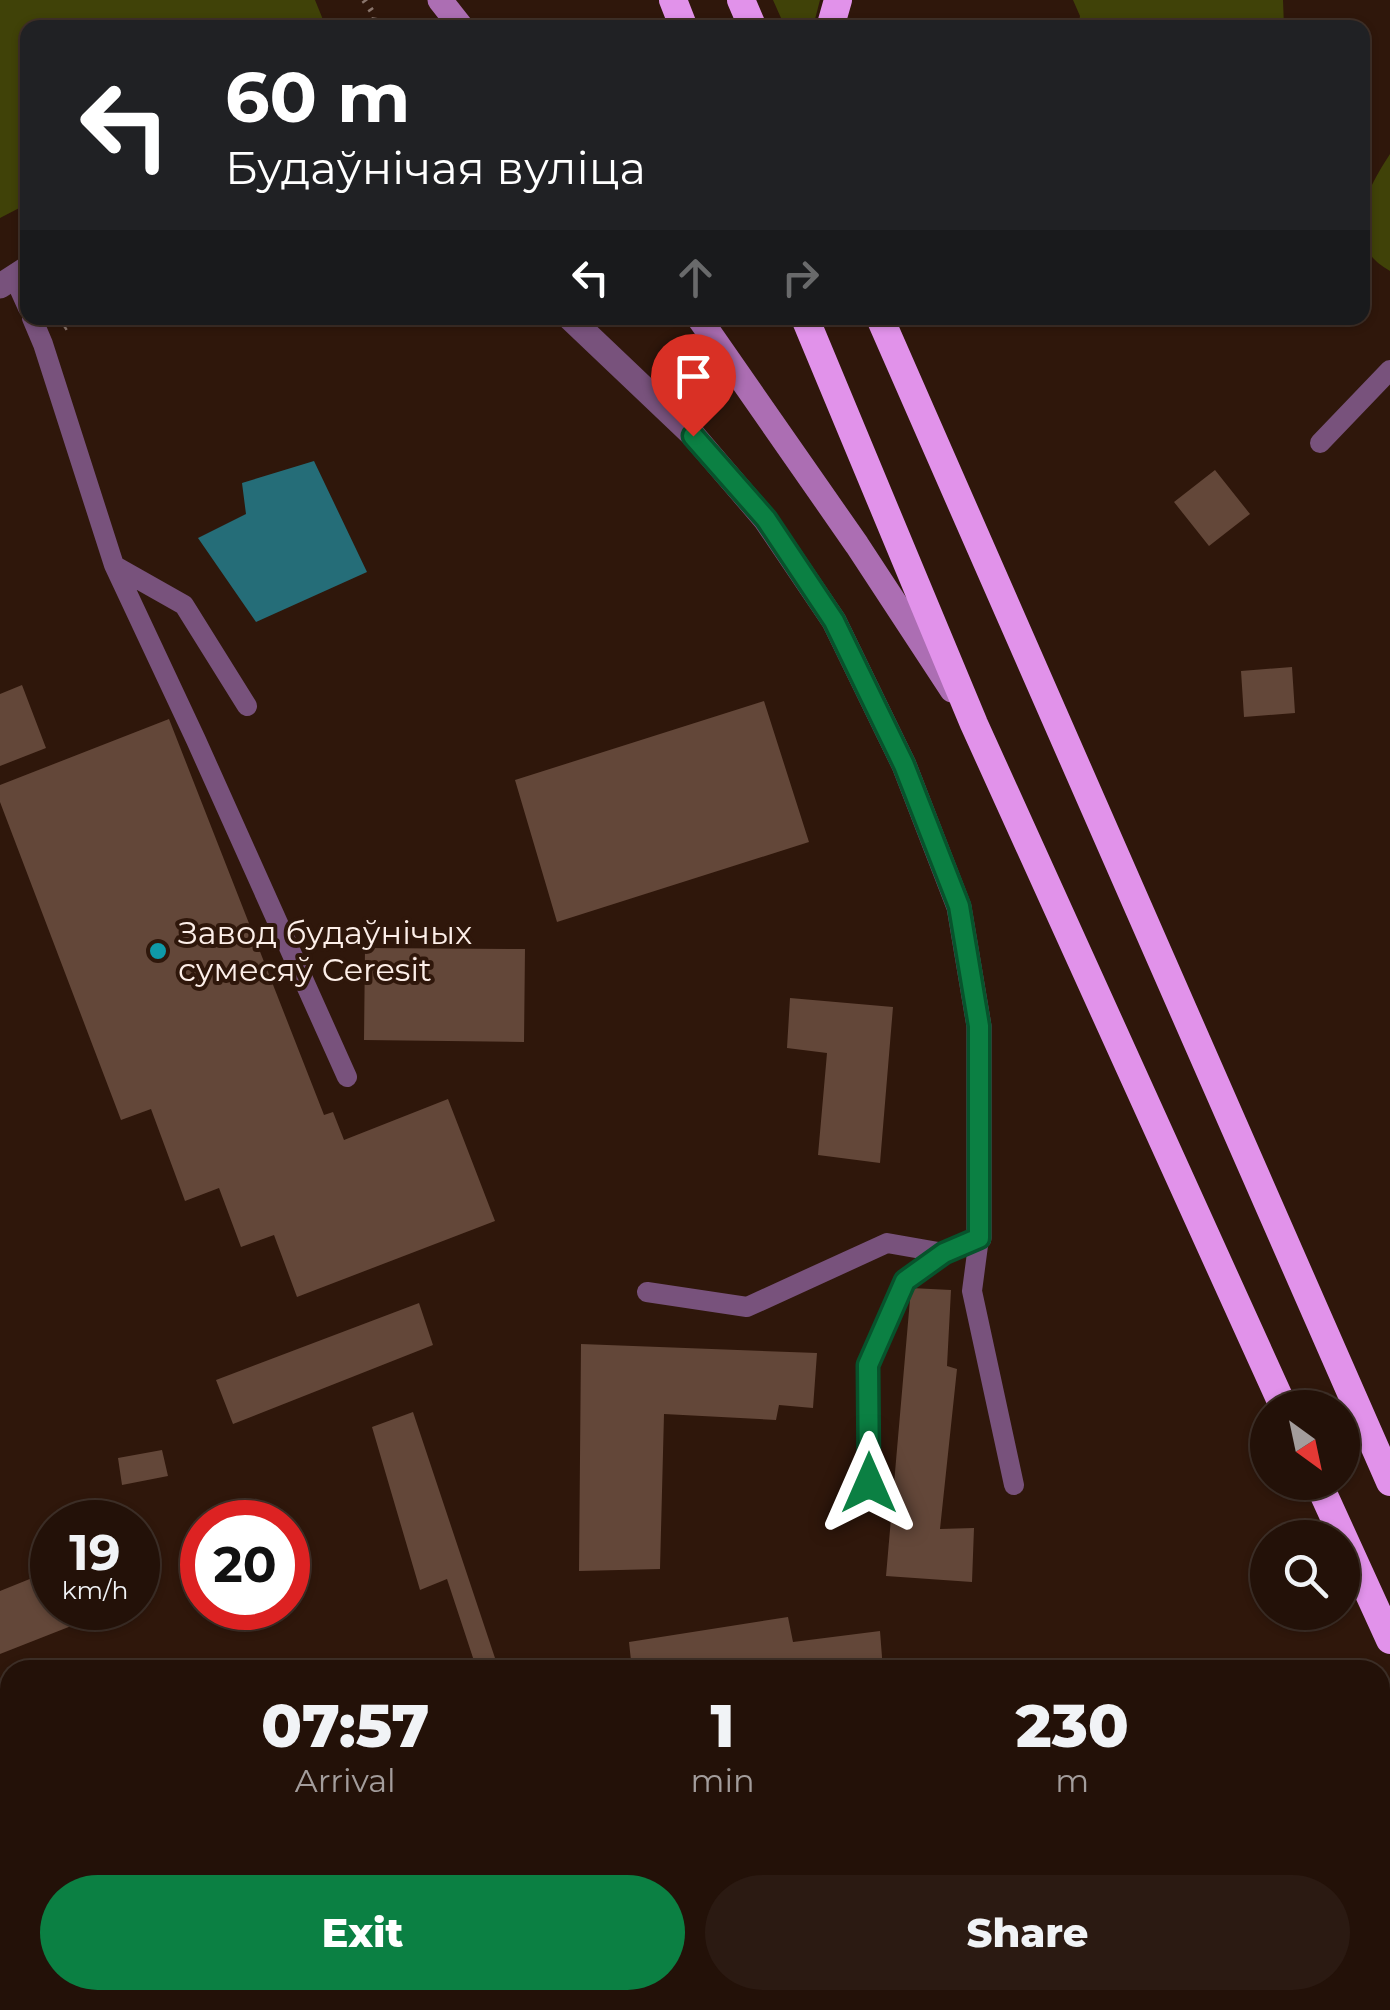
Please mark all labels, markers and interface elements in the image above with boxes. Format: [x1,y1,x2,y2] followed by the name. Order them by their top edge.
[225,54,410,140] text: 60 m
[60,60,190,190] icon: left
[225,140,646,195] text: Будаўнічая вуліца
[563,250,618,305] icon: left
[668,250,723,305] icon: ahead
[773,250,828,305] icon: right
[651,334,736,437] pin
[666,349,721,404] icon: arrive
[178,913,472,989] place label: Завод будаўнічых сумесяў Ceresit
[147,940,169,962] marker: Завод будаўнічых сумесяў Ceresit
[1250,1390,1360,1500] north arrow
[1250,1390,1360,1630] map controls
[817,1431,921,1535] position arrow
[180,1500,310,1630] speed limit sign: 20
[1250,1520,1360,1630] button: search
[69,1522,121,1583] text: 19
[62,1575,128,1605] text: km/h
[261,1689,429,1762] text: 07:57
[710,1689,735,1762] text: 1
[1016,1689,1129,1762] text: 230
[295,1761,396,1800] text: Arrival
[690,1761,755,1800] text: min
[1055,1761,1089,1800] text: m
[40,1875,685,1990] button: Exit
[705,1875,1350,1990] button: Share

